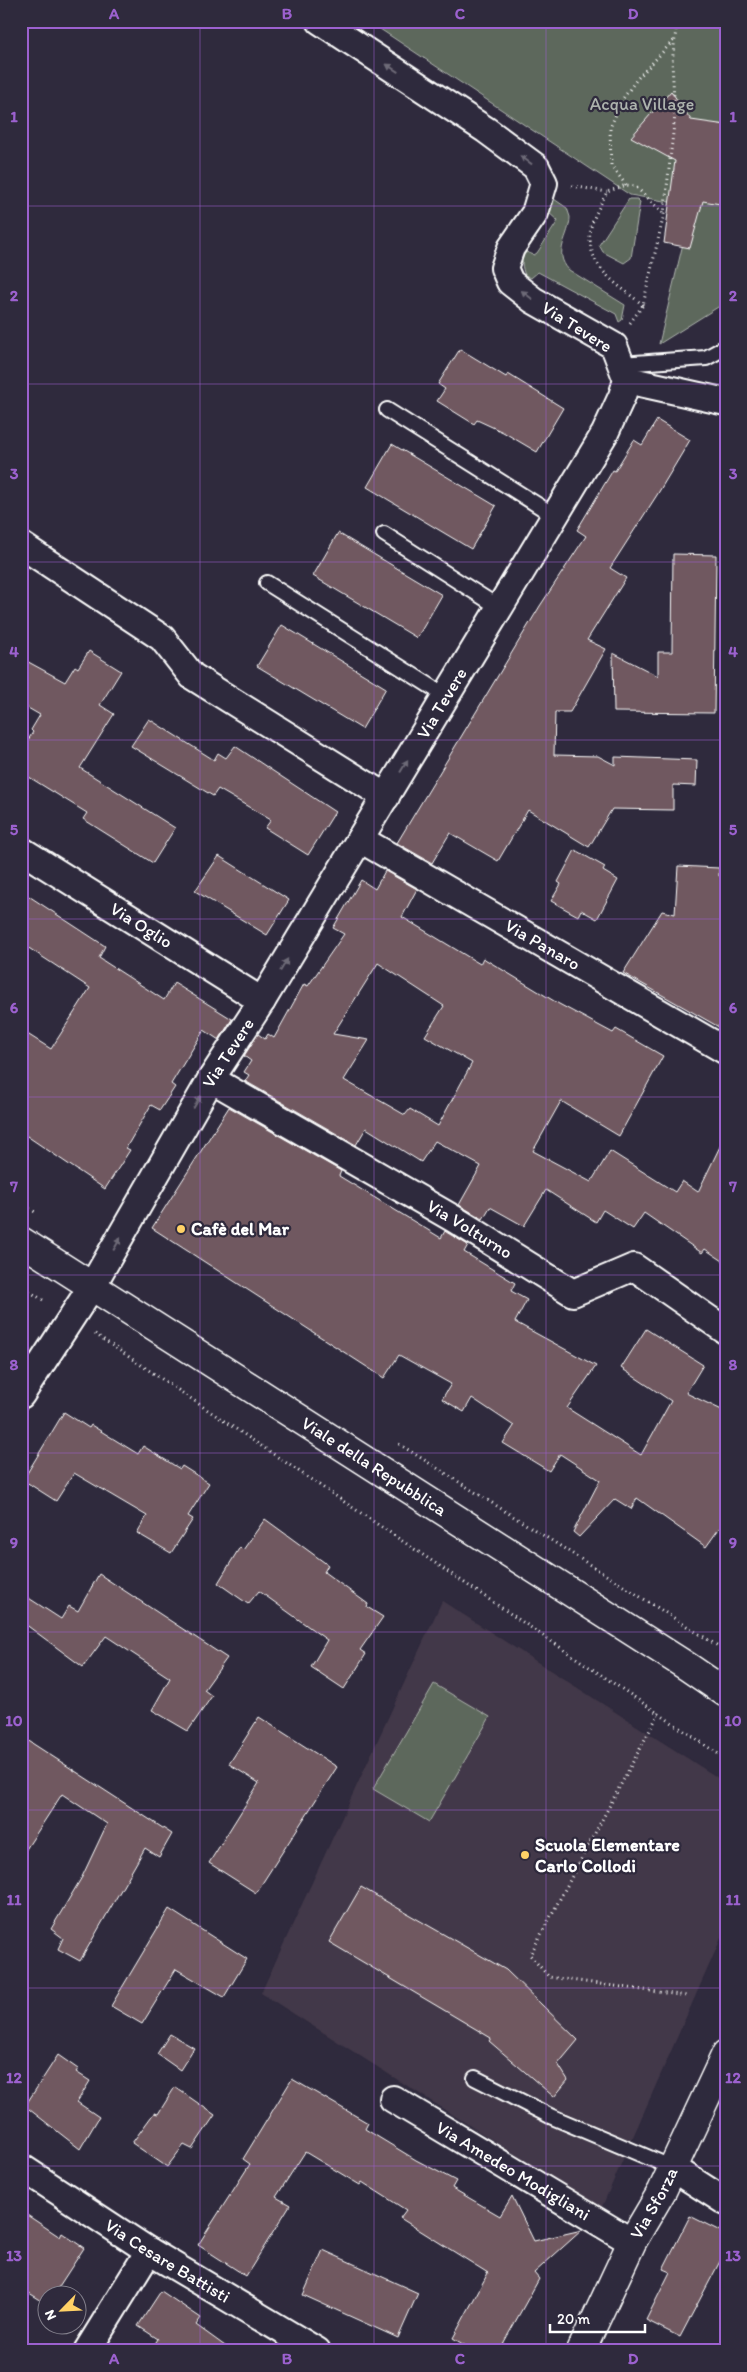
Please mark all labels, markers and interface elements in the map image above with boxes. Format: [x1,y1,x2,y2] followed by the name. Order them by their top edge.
[108,4,120,23] text: A
[282,4,293,23] text: B
[455,4,466,23] text: C
[628,4,639,23] text: D
[385,64,399,73] one-way arrow
[590,93,694,115] park label: Acqua Village
[10,107,18,126] text: 1
[729,107,737,126] text: 1
[519,155,533,165] one-way arrow
[10,286,19,305] text: 2
[729,286,738,305] text: 2
[521,291,534,301] one-way arrow
[538,297,616,357] street label: Via Tevere
[10,464,19,483] text: 3
[729,464,738,483] text: 3
[9,642,19,661] text: 4
[728,642,738,661] text: 4
[412,664,472,743] street label: Via Tevere
[400,760,409,773] one-way arrow
[10,820,19,839] text: 5
[729,820,738,839] text: 5
[106,898,177,953] street label: Via Oglio
[501,914,584,975] street label: Via Panaro
[279,958,288,971] one-way arrow
[10,998,19,1017] text: 6
[729,998,738,1017] text: 6
[197,1014,259,1092] street label: Via Tevere
[193,1096,202,1109] one-way arrow
[9,1177,18,1196] text: 7
[728,1177,737,1196] text: 7
[423,1195,516,1264] street label: Via Volturno
[191,1218,290,1240] place label: Cafè del Mar
[175,1223,187,1235] marker: Cafè del Mar
[112,1237,121,1250] one-way arrow
[10,1355,19,1374] text: 8
[729,1355,738,1374] text: 8
[297,1412,451,1521] street label: Viale della Repubblica
[10,1533,18,1552] text: 9
[729,1533,737,1552] text: 9
[5,1711,23,1730] text: 10
[724,1711,742,1730] text: 10
[535,1834,680,1877] place label: Scuola Elementare Carlo Collodi
[519,1849,531,1861] marker: Scuola Elementare Carlo Collodi
[7,1890,22,1909] text: 11
[726,1890,741,1909] text: 11
[6,2068,23,2087] text: 12
[725,2068,742,2087] text: 12
[432,2116,594,2225] street label: Via Amedeo Modigliani
[625,2163,683,2243] street label: Via Sforza
[101,2214,234,2308] street label: Via Cesare Battisti
[6,2246,22,2265] text: 13
[725,2246,741,2265] text: 13
[38,2284,88,2334] north arrow
[550,2302,644,2334] scale bar
[41,2307,60,2323] text: N
[557,2310,591,2328] text: 20 m
[108,2349,120,2368] text: A
[282,2349,293,2368] text: B
[455,2349,466,2368] text: C
[628,2349,639,2368] text: D

